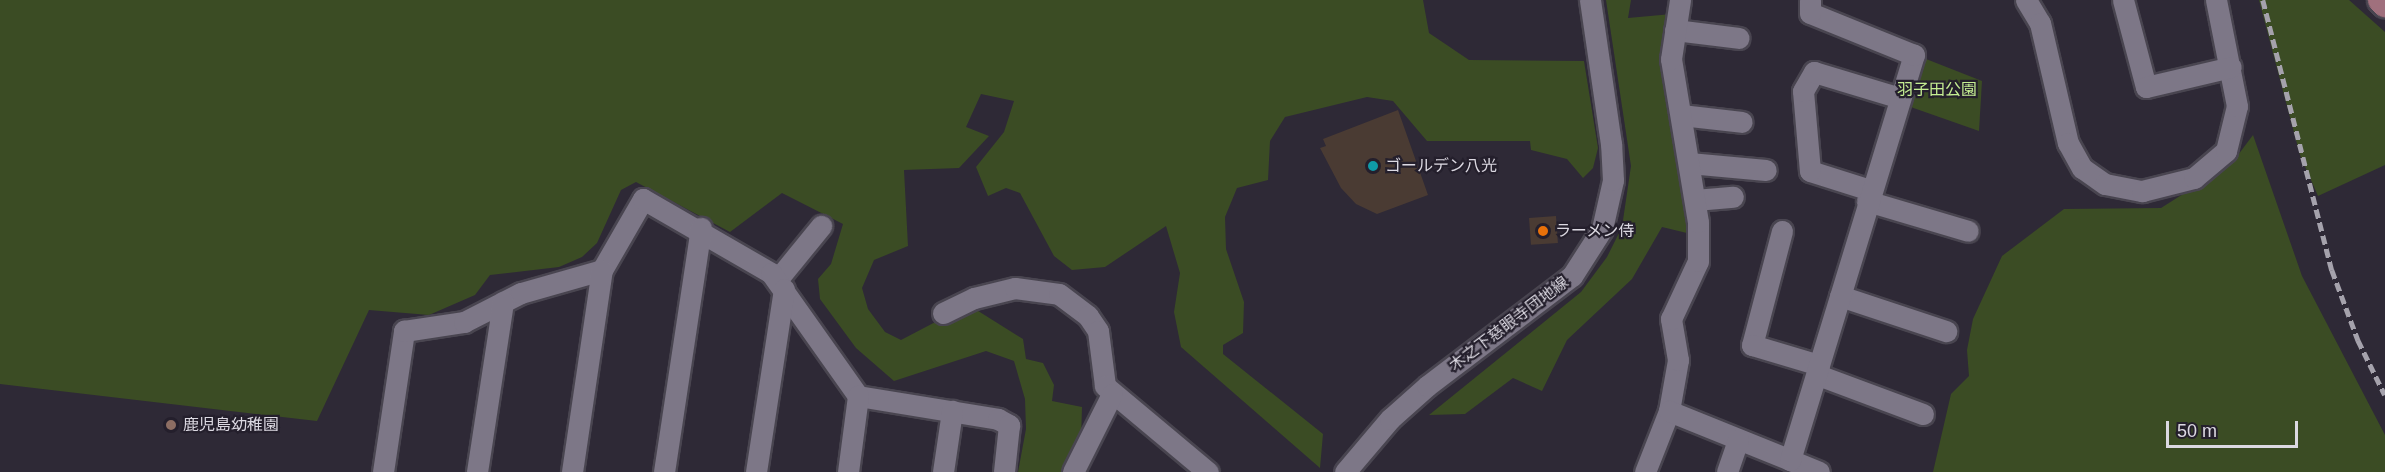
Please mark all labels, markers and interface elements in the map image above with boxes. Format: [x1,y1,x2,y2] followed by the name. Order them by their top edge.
[1897,80,1977,100] park label: 羽子田公園
[1385,156,1497,176] place label: ゴールデン八光
[1366,159,1380,173] marker: ゴールデン八光
[1555,221,1635,241] place label: ラーメン侍
[1536,224,1550,238] marker: ラーメン侍
[1446,273,1572,375] street label: 木之下慈眼寺団地線
[2169,409,2301,447] scale bar
[183,415,279,435] place label: 鹿児島幼稚園
[164,418,178,432] marker: 鹿児島幼稚園
[2177,421,2217,441] text: 50 m

